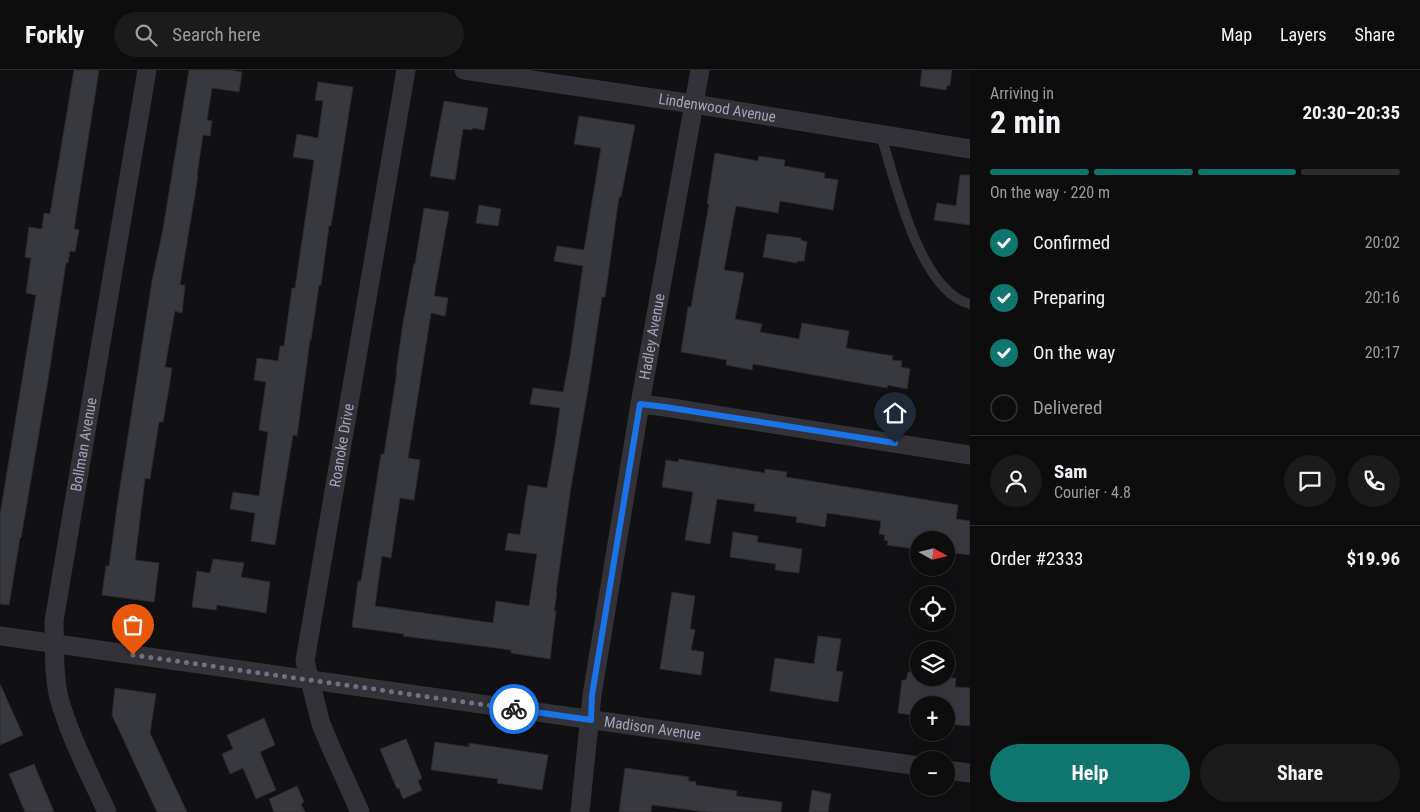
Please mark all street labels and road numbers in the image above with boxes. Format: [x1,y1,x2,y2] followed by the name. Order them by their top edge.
[657,90,777,126] street label: Lindenwood Avenue
[636,292,669,381] street label: Hadley Avenue
[67,396,101,493] street label: Bollman Avenue
[326,402,358,489] street label: Roanoke Drive
[603,713,702,744] street label: Madison Avenue

